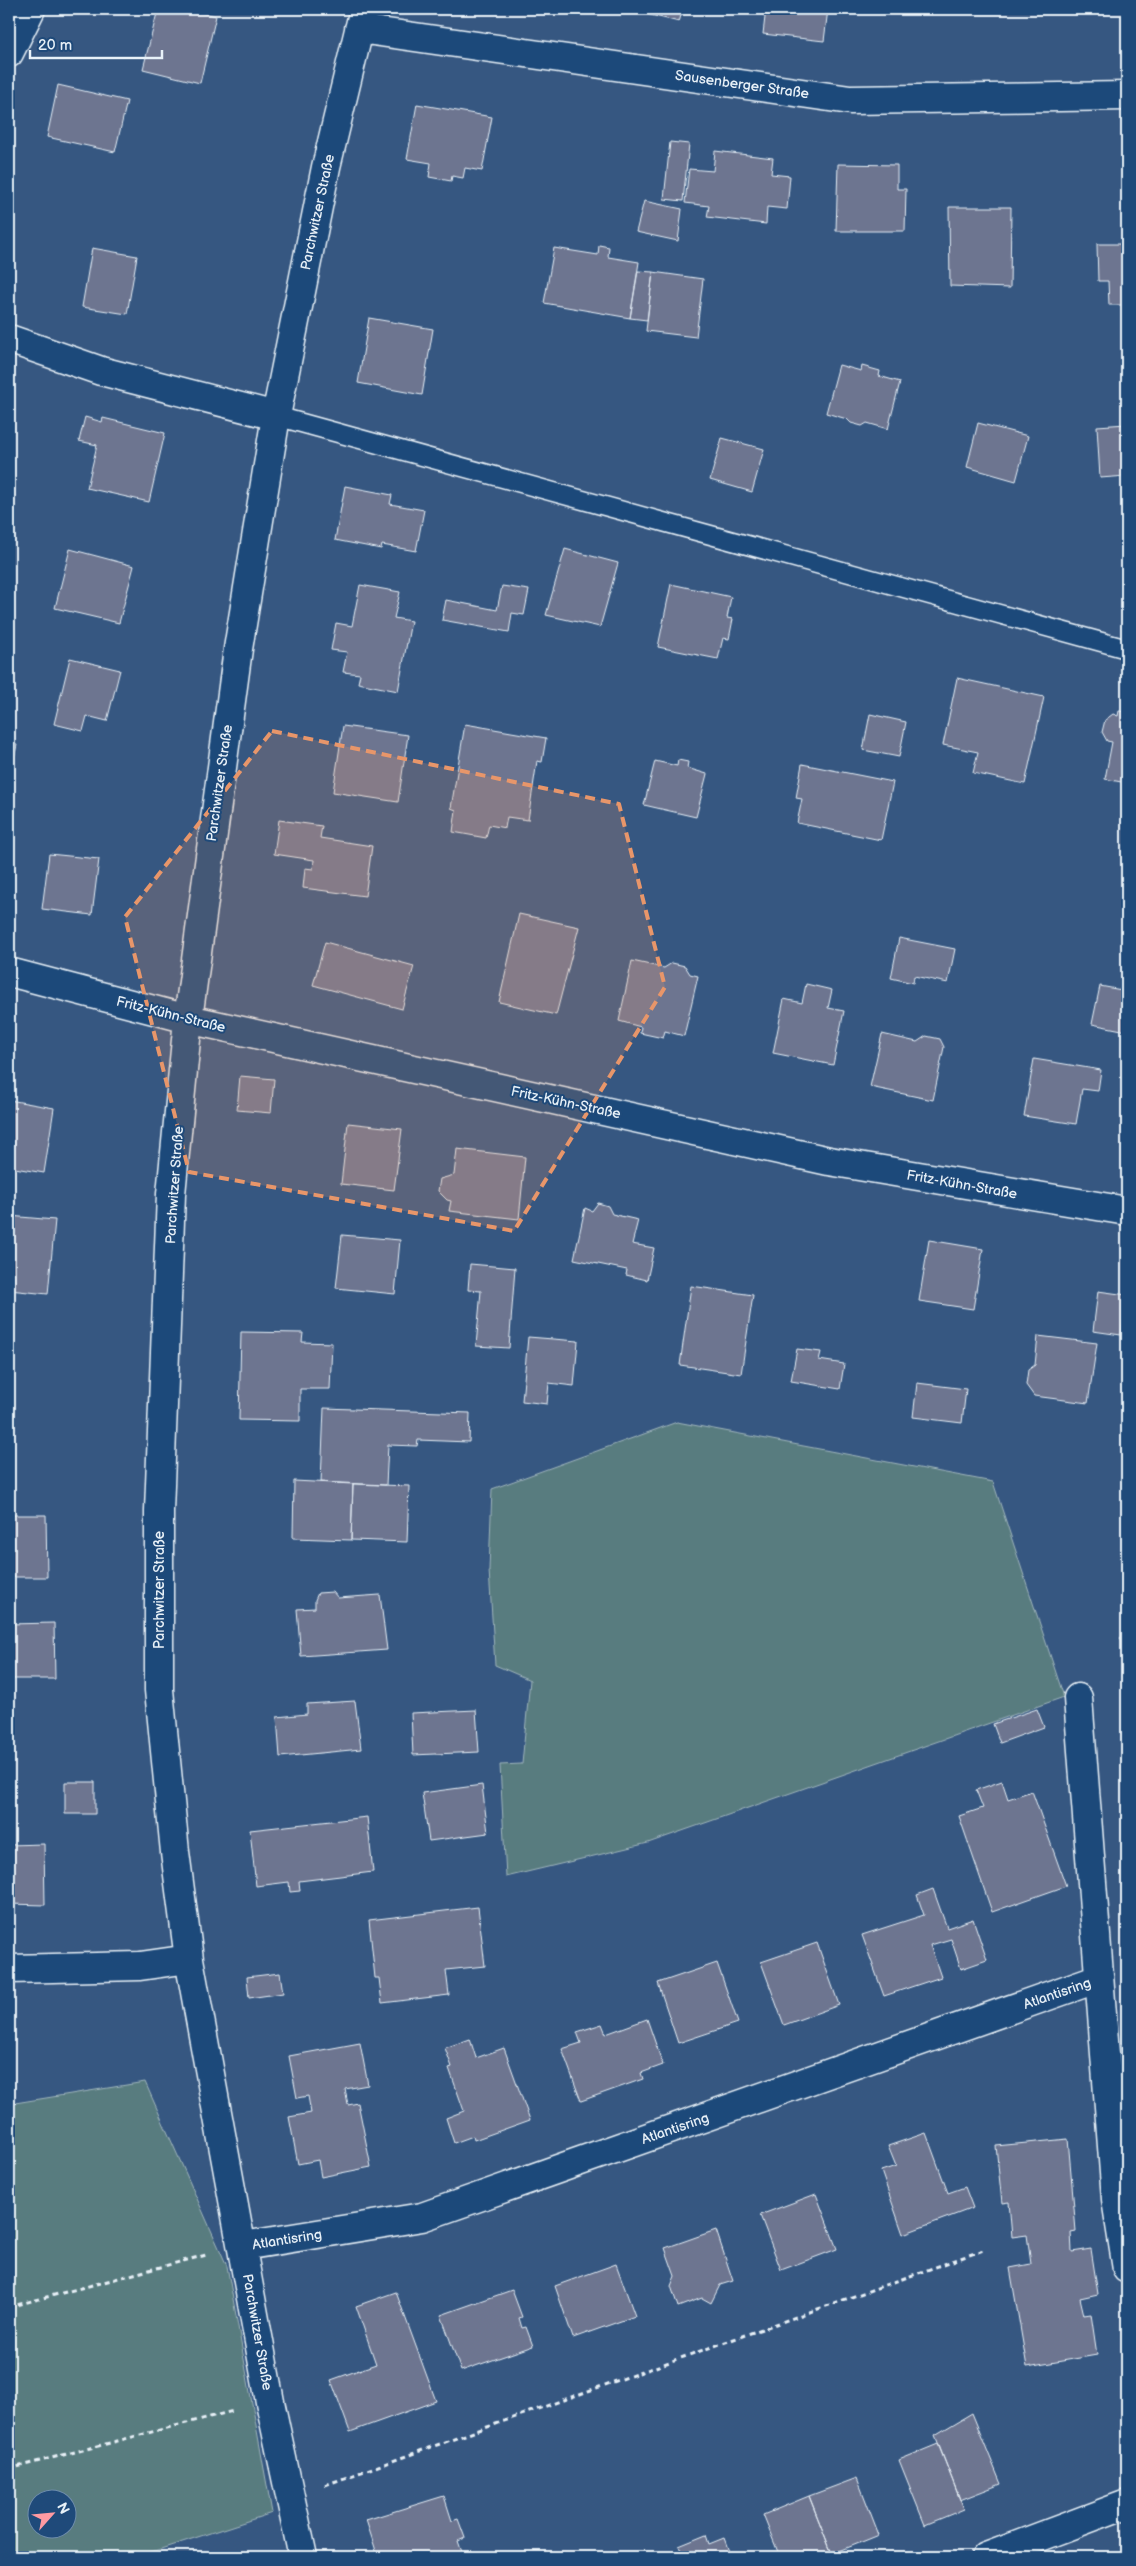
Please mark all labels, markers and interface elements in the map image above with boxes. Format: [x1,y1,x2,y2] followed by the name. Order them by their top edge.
[30,28,162,60] scale bar
[38,36,72,55] text: 20 m
[674,67,810,102] street label: Sausenberger Straße
[297,153,338,272] street label: Parchwitzer Straße
[203,723,236,843] street label: Parchwitzer Straße
[115,993,227,1036] street label: Fritz-Kühn-Straße
[509,1083,622,1122] street label: Fritz-Kühn-Straße
[162,1126,187,1244] street label: Parchwitzer Straße
[905,1166,1018,1203] street label: Fritz-Kühn-Straße
[151,1531,168,1649] street label: Parchwitzer Straße
[1021,1974,1093,2013] street label: Atlantisring
[639,2109,711,2148] street label: Atlantisring
[251,2226,323,2253] street label: Atlantisring
[239,2273,276,2392] street label: Parchwitzer Straße
[28,2488,78,2538] north arrow
[53,2500,73,2517] text: N

